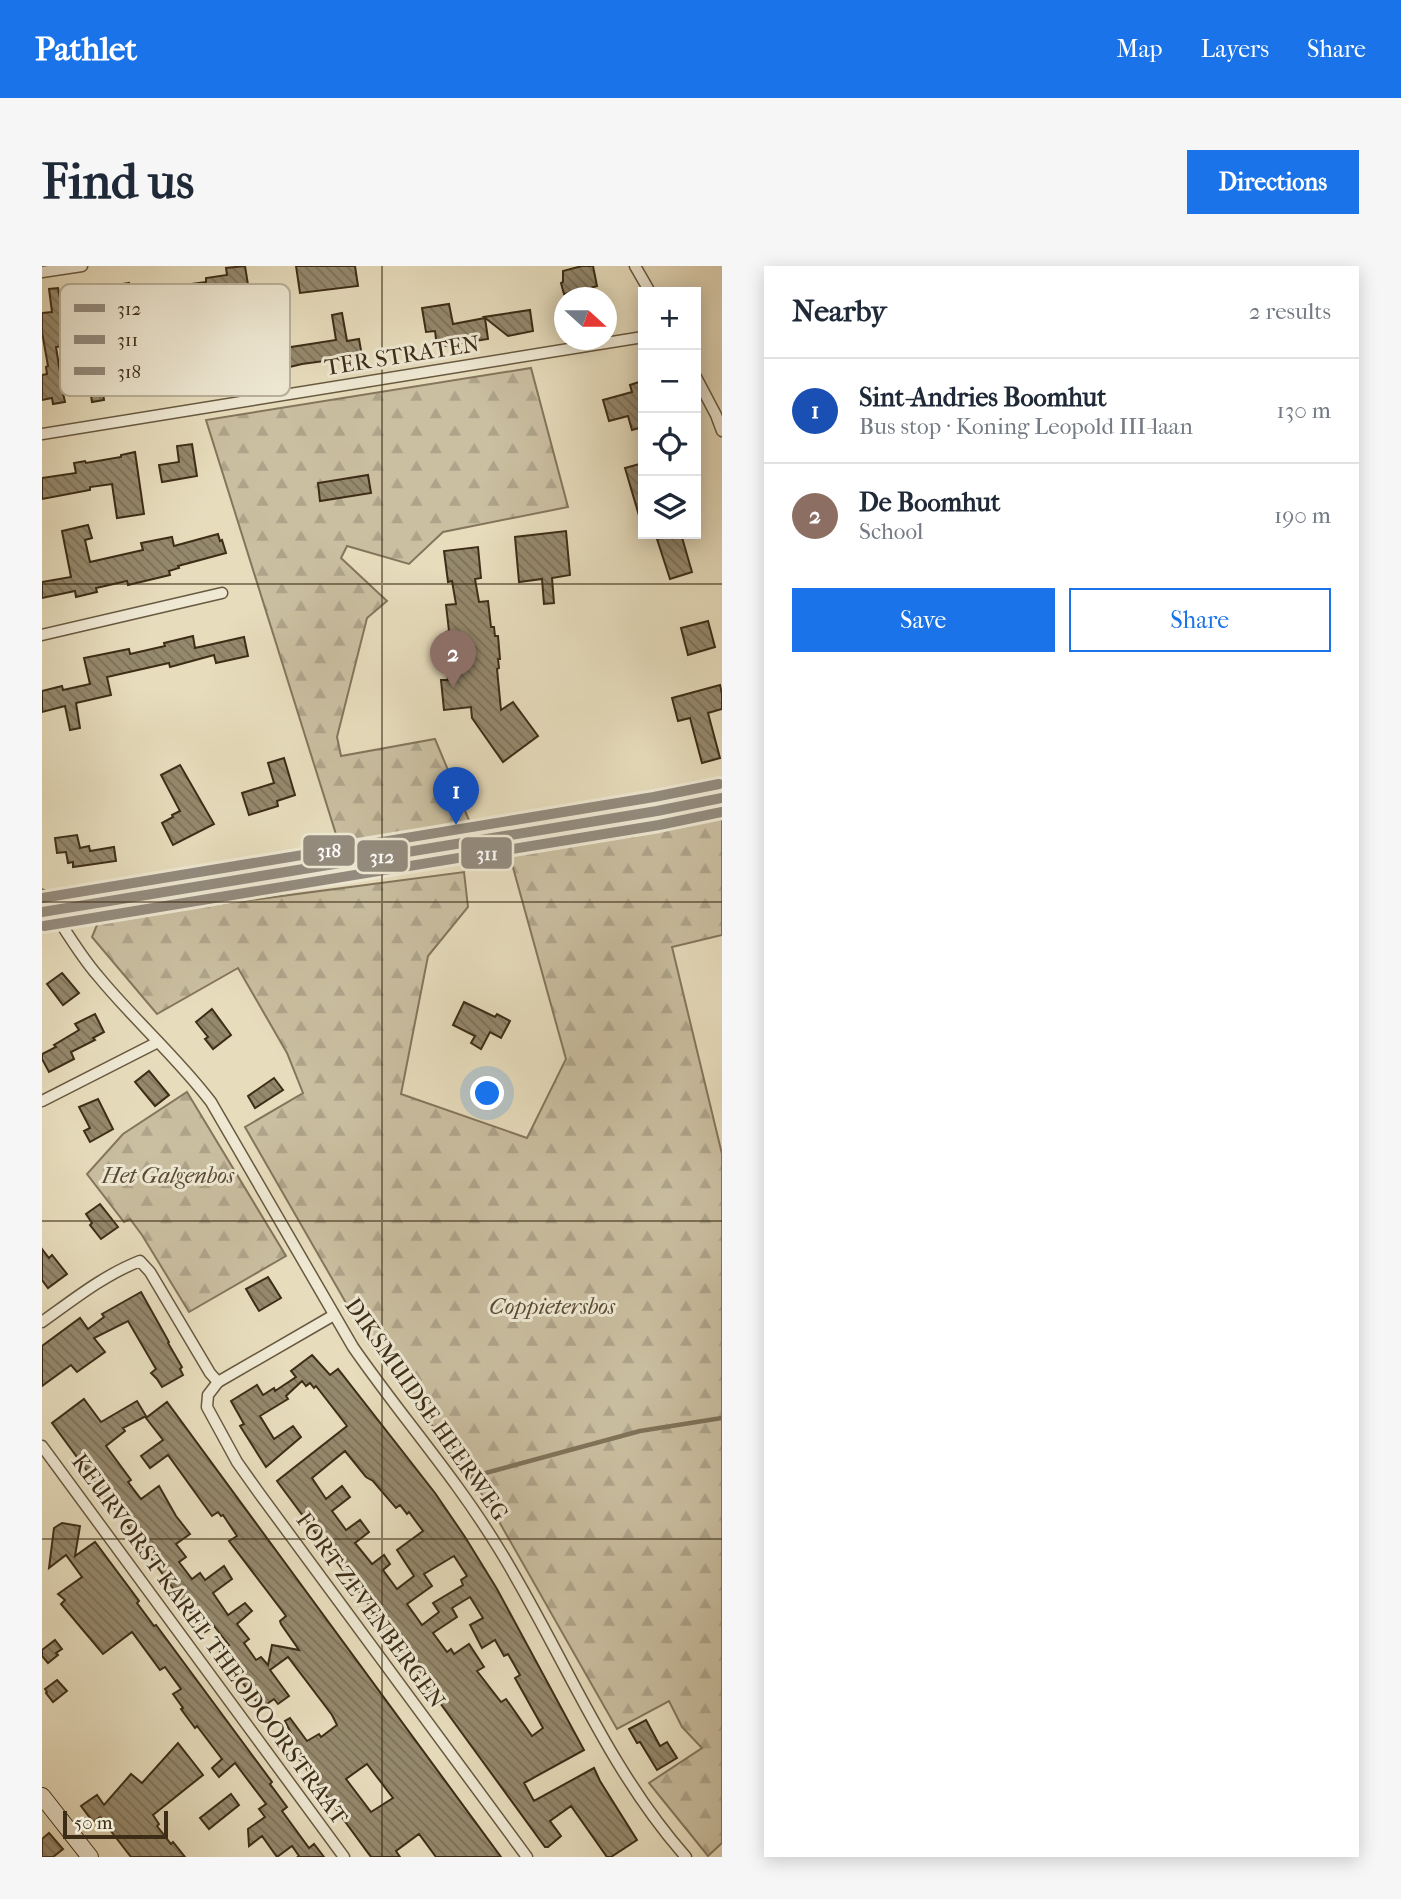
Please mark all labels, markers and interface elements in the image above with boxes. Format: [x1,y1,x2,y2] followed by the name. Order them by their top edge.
[35,30,137,69] text: Pathlet
[1117,35,1163,63] text: Map
[1201,35,1269,63] text: Layers
[1307,35,1366,63] text: Share
[1187,150,1359,214] button: Directions
[42,153,194,211] text: Find us
[60,284,290,396] legend
[554,287,617,350] north arrow
[638,287,701,539] map controls
[638,287,701,350] button: +
[792,294,887,329] text: Nearby
[117,298,142,320] text: 312
[1249,298,1331,325] text: 2 results
[117,329,138,351] text: 311
[323,330,481,381] street label: TER STRATEN
[638,350,701,413] button: −
[117,361,141,383] text: 318
[859,382,1106,413] text: Sint-Andries Boomhut
[811,397,819,424] text: 1
[1277,397,1331,424] text: 130 m
[638,413,701,476] button: locate
[859,413,1193,440] text: Bus stop · Koning Leopold III-laan
[638,476,701,539] button: layers
[859,487,1000,518] text: De Boomhut
[809,502,821,529] text: 2
[1274,502,1331,529] text: 190 m
[859,518,923,545] text: School
[792,588,1055,652] button: Save
[1069,588,1331,652] button: Share
[430,630,476,688] pin: 2
[433,767,479,825] pin: 1
[302,834,356,867] line badge: 318
[460,836,513,870] line badge: 311
[356,839,409,873] line badge: 312
[317,840,341,862] text: 318
[476,843,498,865] text: 311
[370,846,394,868] text: 312
[470,1076,504,1110] your location
[101,1162,235,1189] park label: Het Galgenbos
[339,1293,514,1526] street label: DIKSMUIDSE HEERWEG
[489,1293,616,1320] park label: Coppietersbos
[66,1449,353,1830] street label: KEURVORST KAREL THEODOORSTRAAT
[290,1507,451,1713] street label: FORT ZEVENBERGEN
[63,1808,168,1840] scale bar
[74,1812,113,1834] text: 50 m

